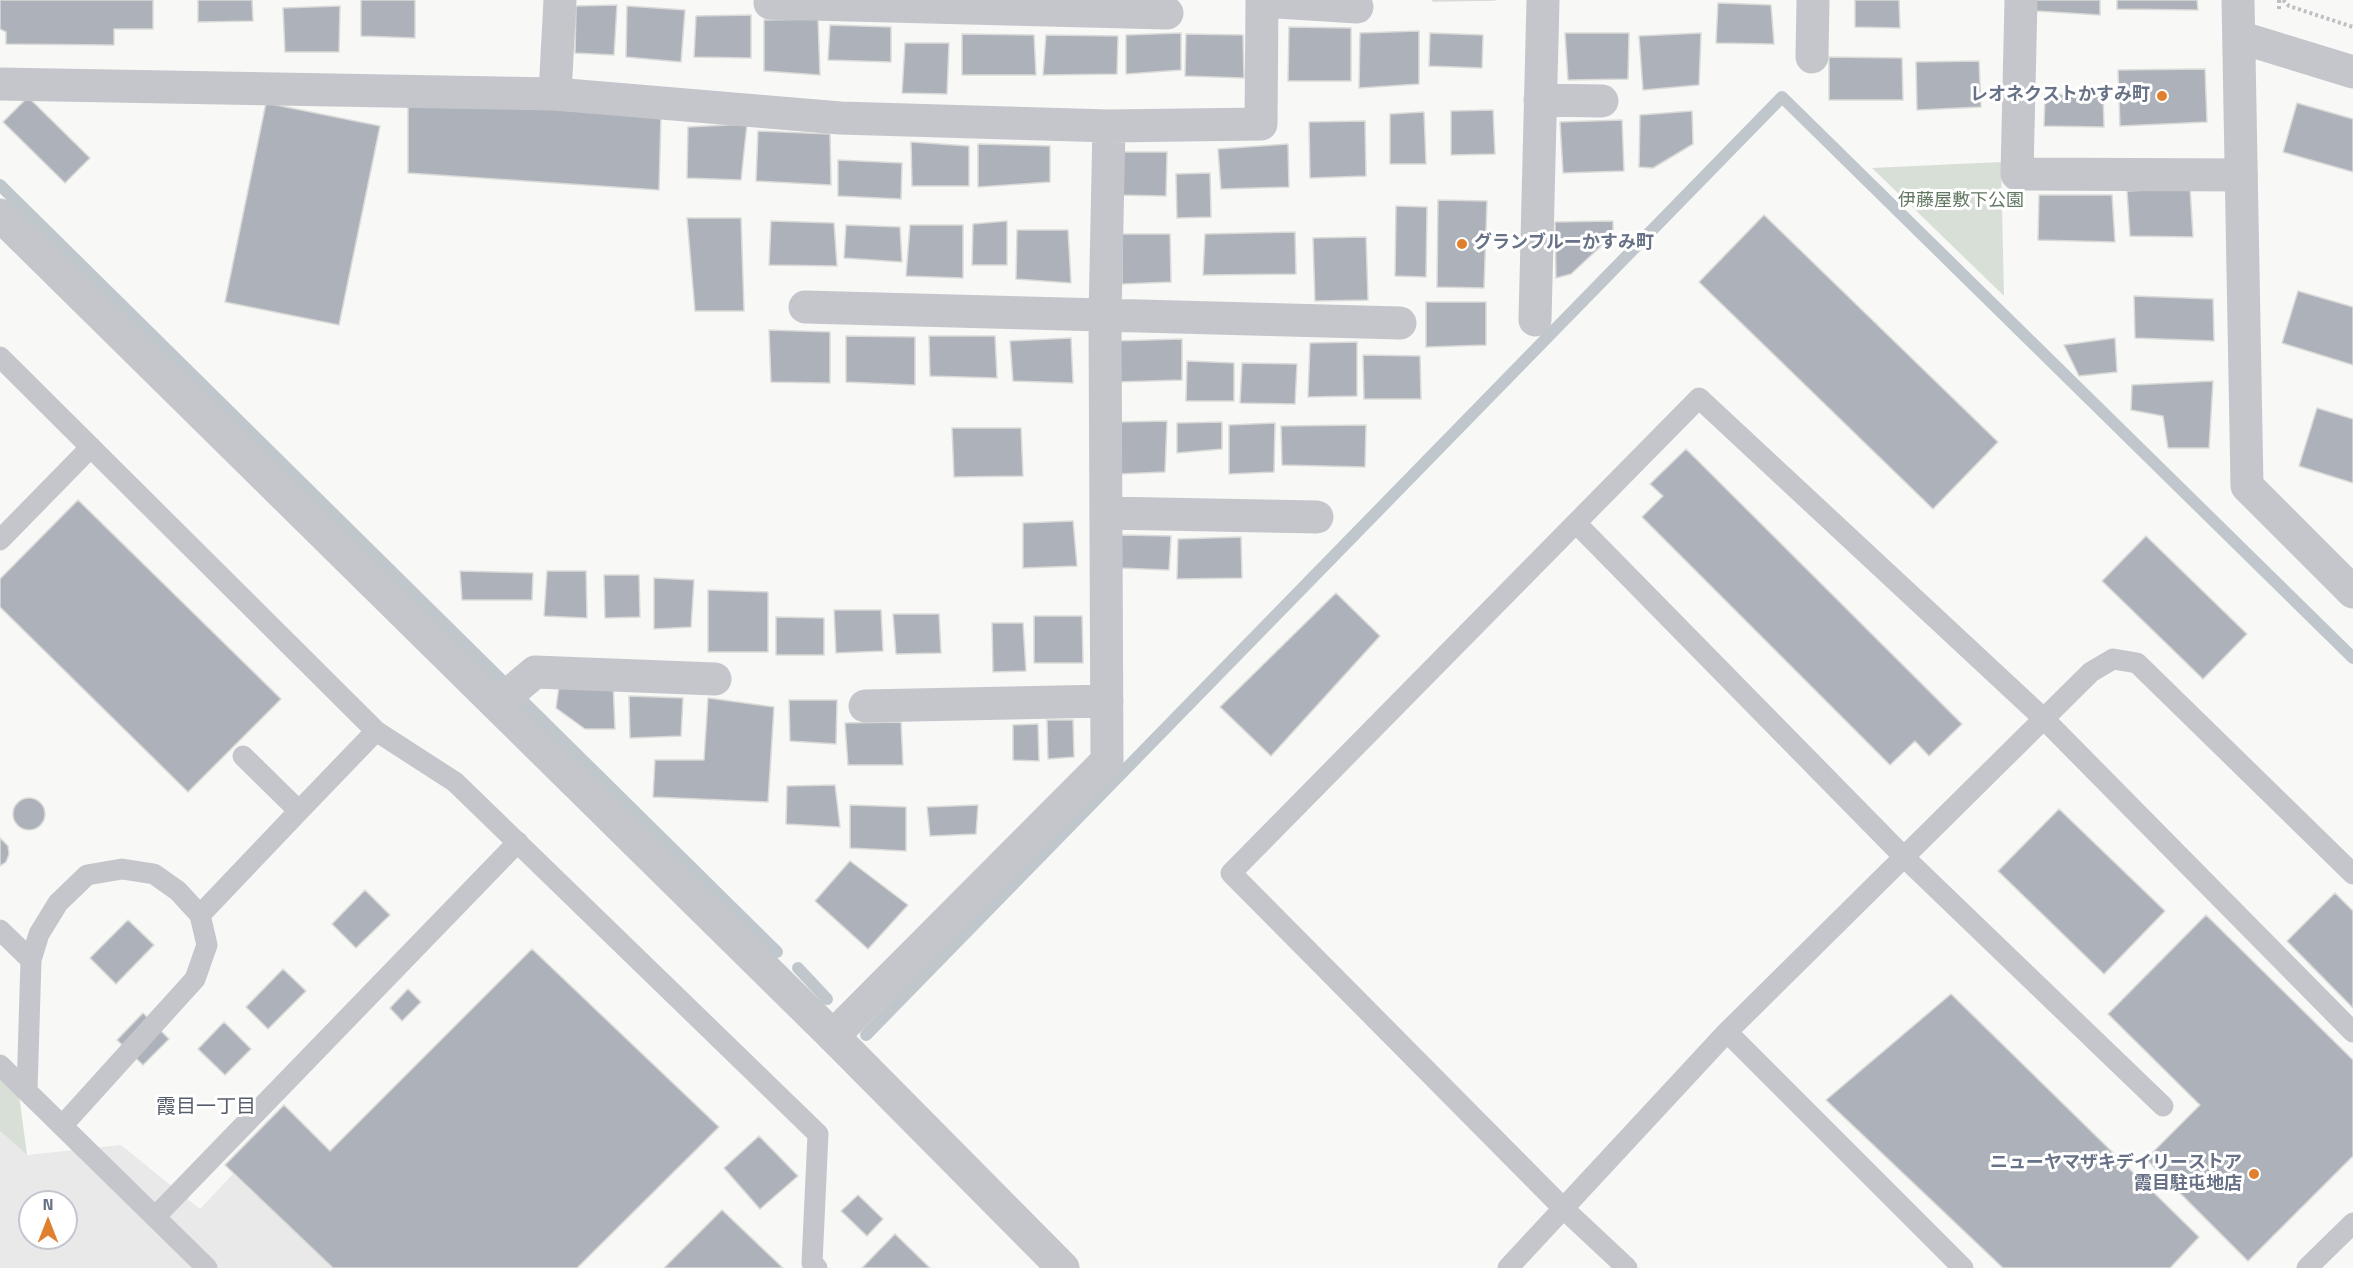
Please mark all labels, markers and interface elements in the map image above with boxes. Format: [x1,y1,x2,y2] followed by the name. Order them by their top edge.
[1970,85,2150,107] place label: レオネクストかすみ町
[2155,89,2169,103] marker: レオネクストかすみ町
[1898,191,2024,213] park label: 伊藤屋敷下公園
[1474,233,1654,255] place label: グランブルーかすみ町
[1455,237,1469,251] marker: グランブルーかすみ町
[156,1096,256,1120] district label: 霞目一丁目
[1990,1153,2242,1196] place label: ニューヤマザキデイリーストア 霞目駐屯地店
[2247,1167,2261,1181] marker: ニューヤマザキデイリーストア 霞目駐屯地店
[18,1190,78,1250] north arrow
[42,1192,54,1216] text: N

